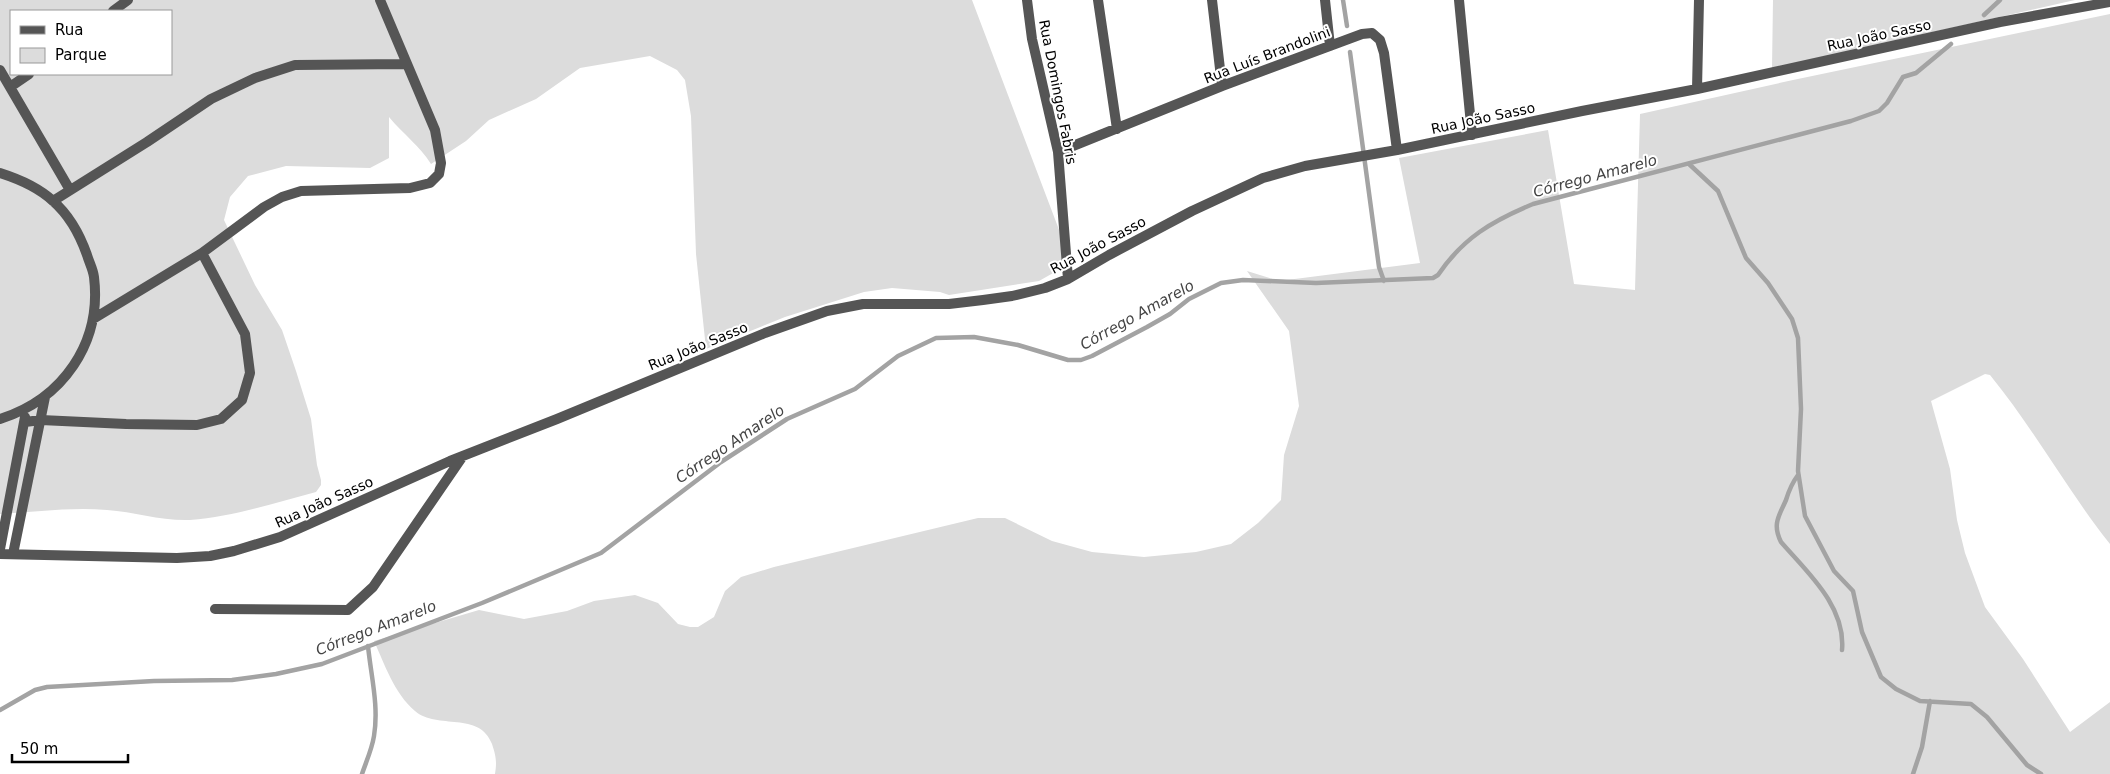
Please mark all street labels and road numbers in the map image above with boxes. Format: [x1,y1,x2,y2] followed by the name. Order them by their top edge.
[1826,16,1932,54] street label: Rua João Sasso
[1036,18,1080,166] street label: Rua Domingos Fabris
[1202,24,1332,86] street label: Rua Luís Brandolini
[1430,99,1536,137] street label: Rua João Sasso
[1047,213,1149,277] street label: Rua João Sasso
[646,319,750,373] street label: Rua João Sasso
[272,473,376,531] street label: Rua João Sasso

